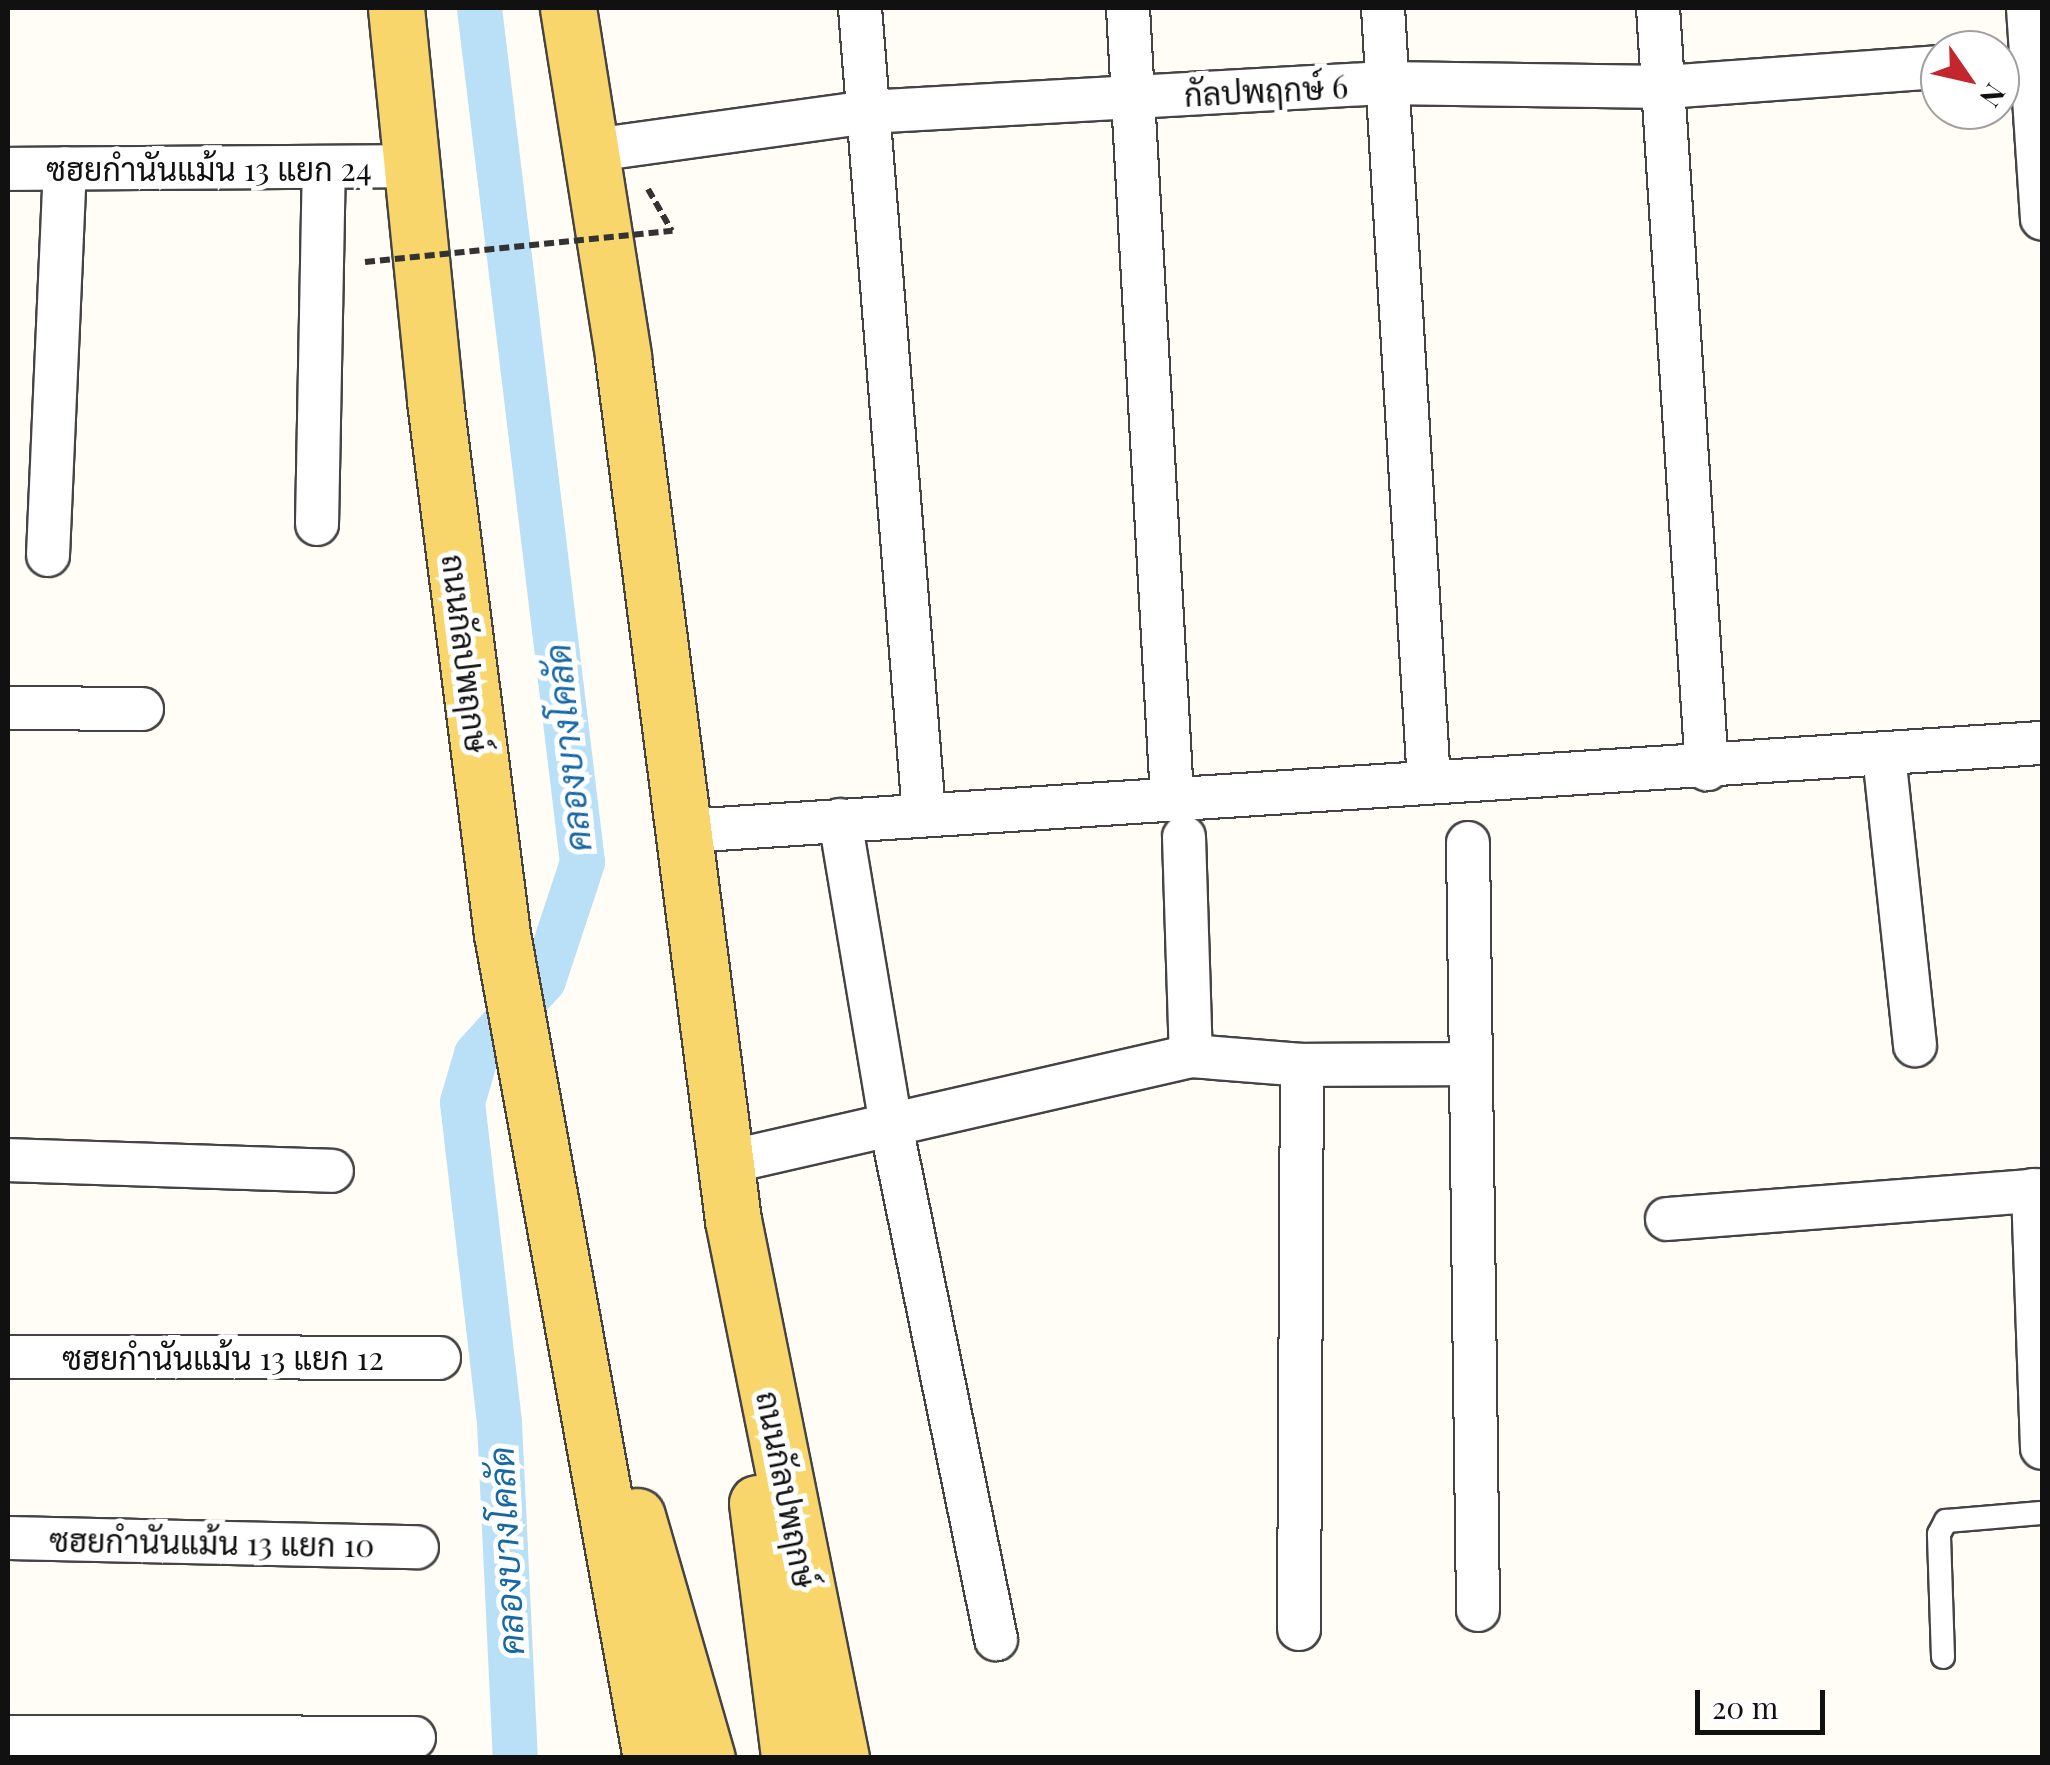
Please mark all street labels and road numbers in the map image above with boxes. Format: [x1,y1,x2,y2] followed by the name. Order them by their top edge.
[1183,67,1349,113] street label: กัลปพฤกษ์ 6
[46,149,372,187] street label: ซฮยกำนันแม้น 13 แยก 24
[435,552,497,754] street label: ถนนกัลปพฤกษ์
[62,1338,384,1376] street label: ซฮยกำนันแม้น 13 แยก 12
[749,1388,825,1590] street label: ถนนกัลปพฤกษ์
[49,1520,375,1564] street label: ซฮยกำนันแม้น 13 แยก 10

